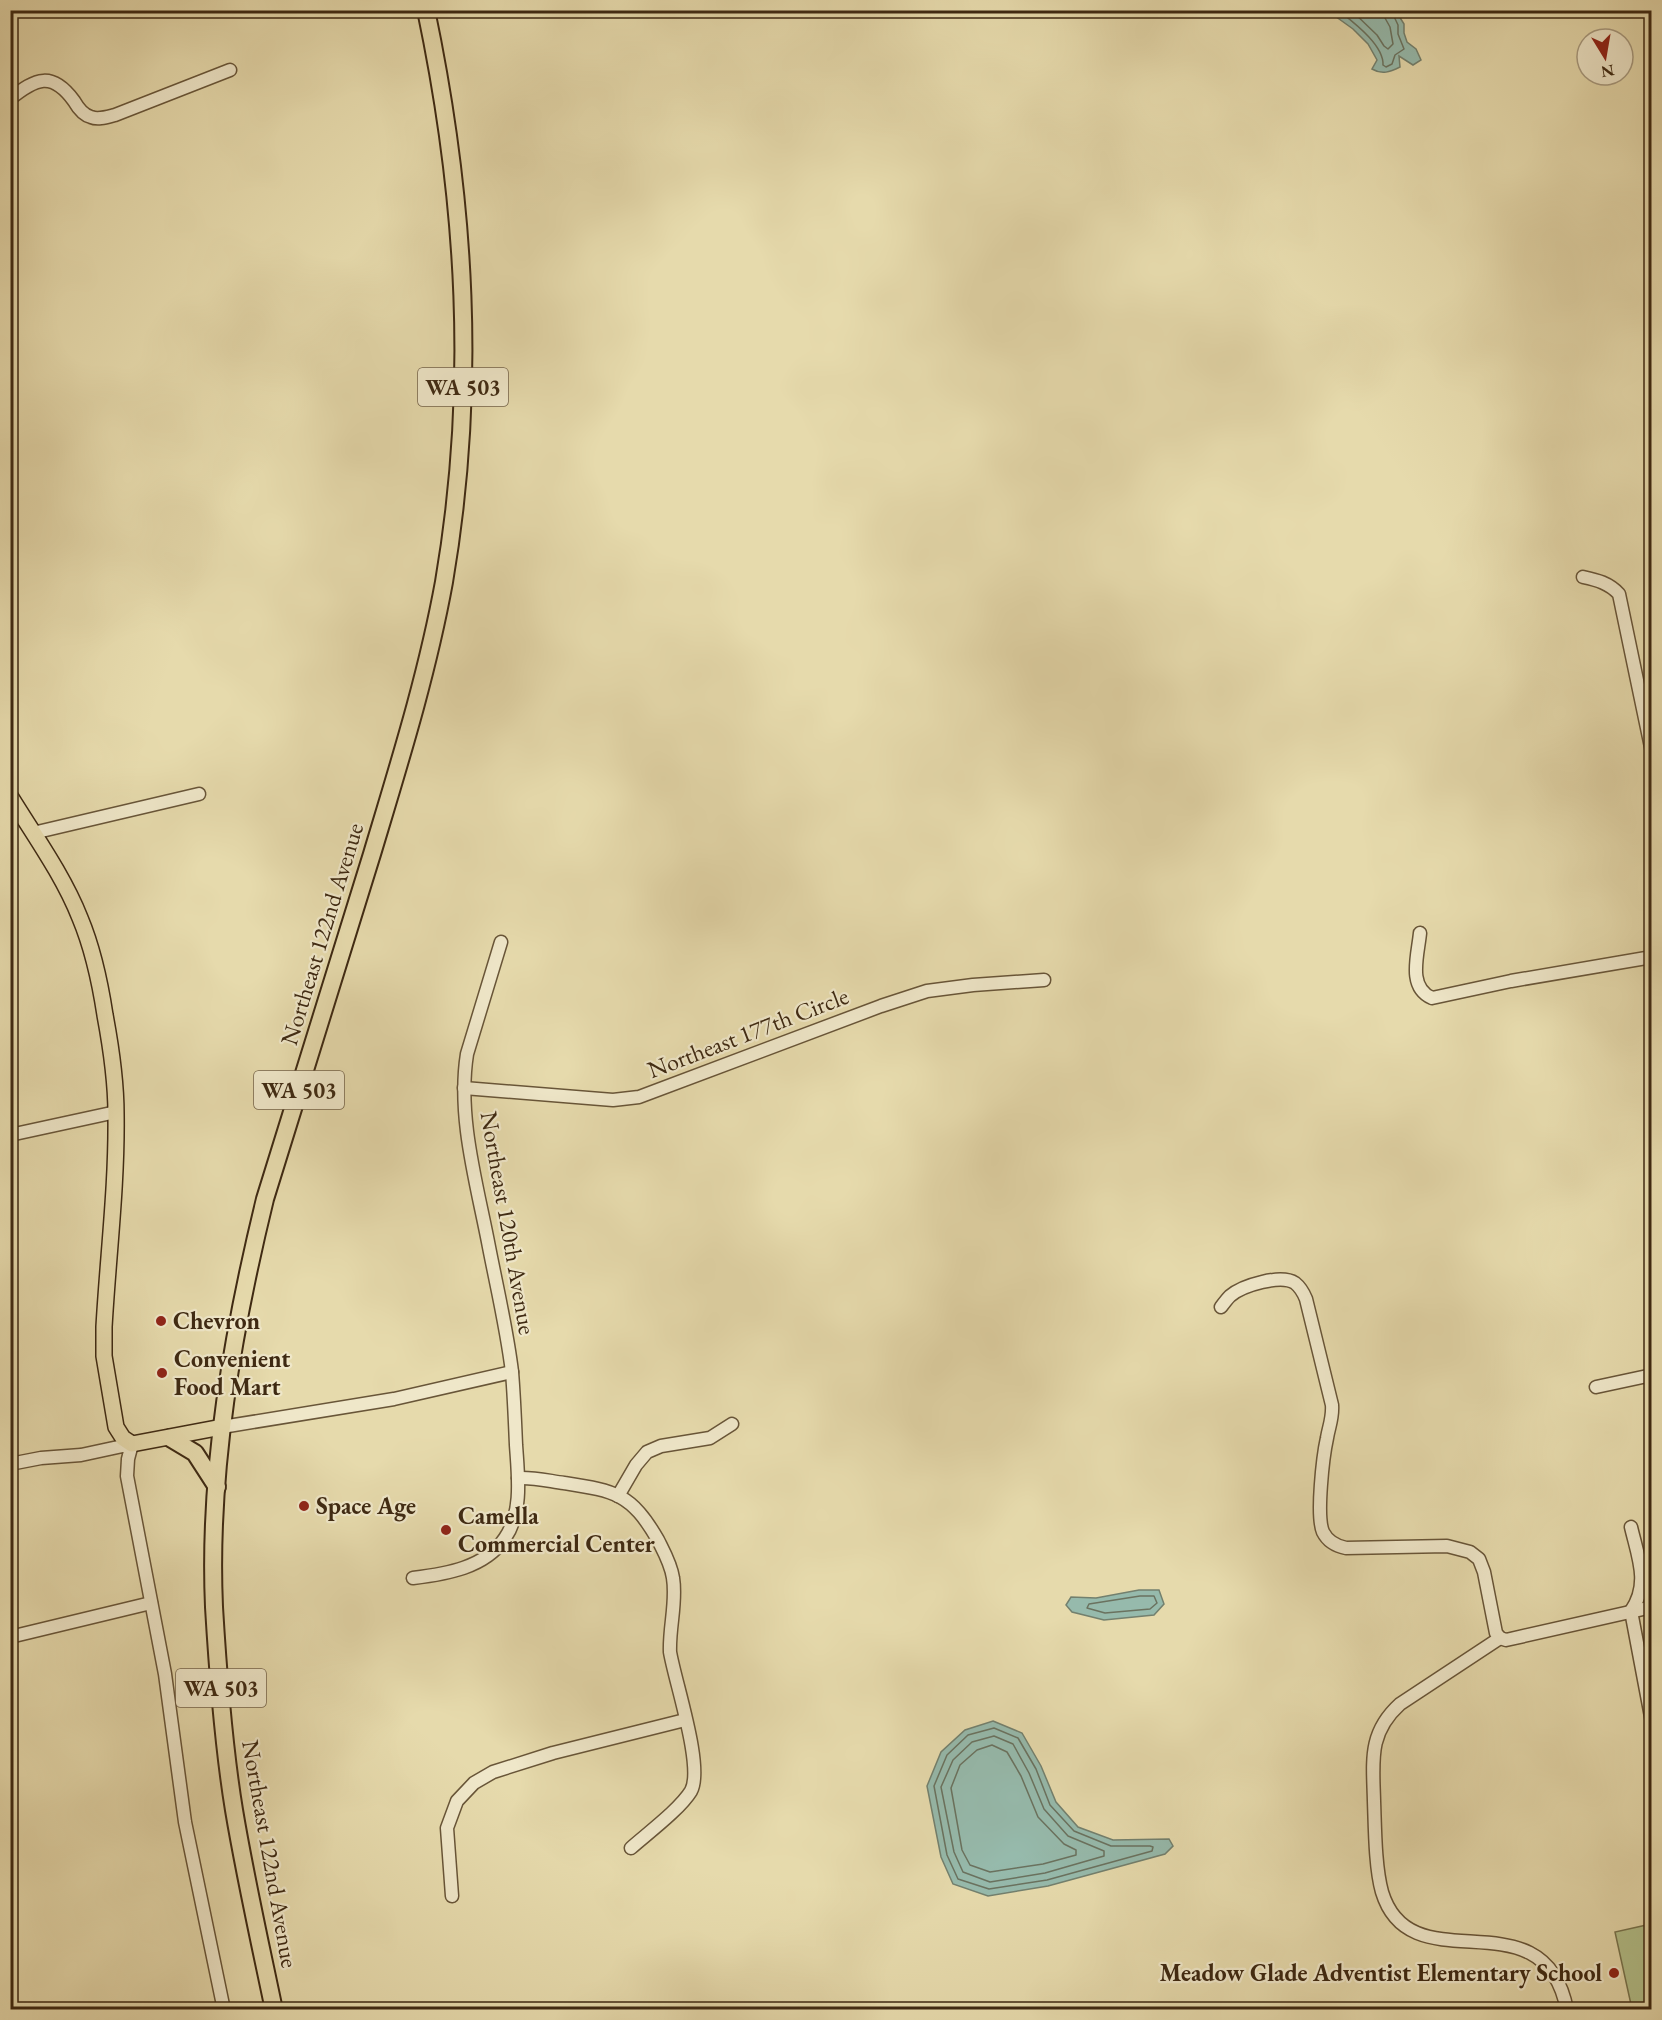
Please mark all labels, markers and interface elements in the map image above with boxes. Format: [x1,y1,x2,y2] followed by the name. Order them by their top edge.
[1575,27,1635,87] north arrow
[1599,60,1616,83] text: N
[418,368,508,406] road number: WA 503
[273,819,370,1049] street label: Northeast 122nd Avenue
[643,980,853,1085] street label: Northeast 177th Circle
[254,1071,344,1109] road number: WA 503
[474,1109,543,1337] street label: Northeast 120th Avenue
[173,1305,260,1336] place label: Chevron
[154,1314,168,1328] marker: Chevron
[174,1343,290,1402] place label: Convenient Food Mart
[155,1366,169,1380] marker: Convenient Food Mart
[316,1490,416,1522] place label: Space Age
[297,1499,311,1513] marker: Space Age
[458,1500,655,1559] place label: Camella Commercial Center
[439,1523,453,1537] marker: Camella Commercial Center
[176,1669,266,1707] road number: WA 503
[235,1738,306,1970] street label: Northeast 122nd Avenue
[1160,1957,1602,1989] place label: Meadow Glade Adventist Elementary School
[1607,1966,1621,1980] marker: Meadow Glade Adventist Elementary School

